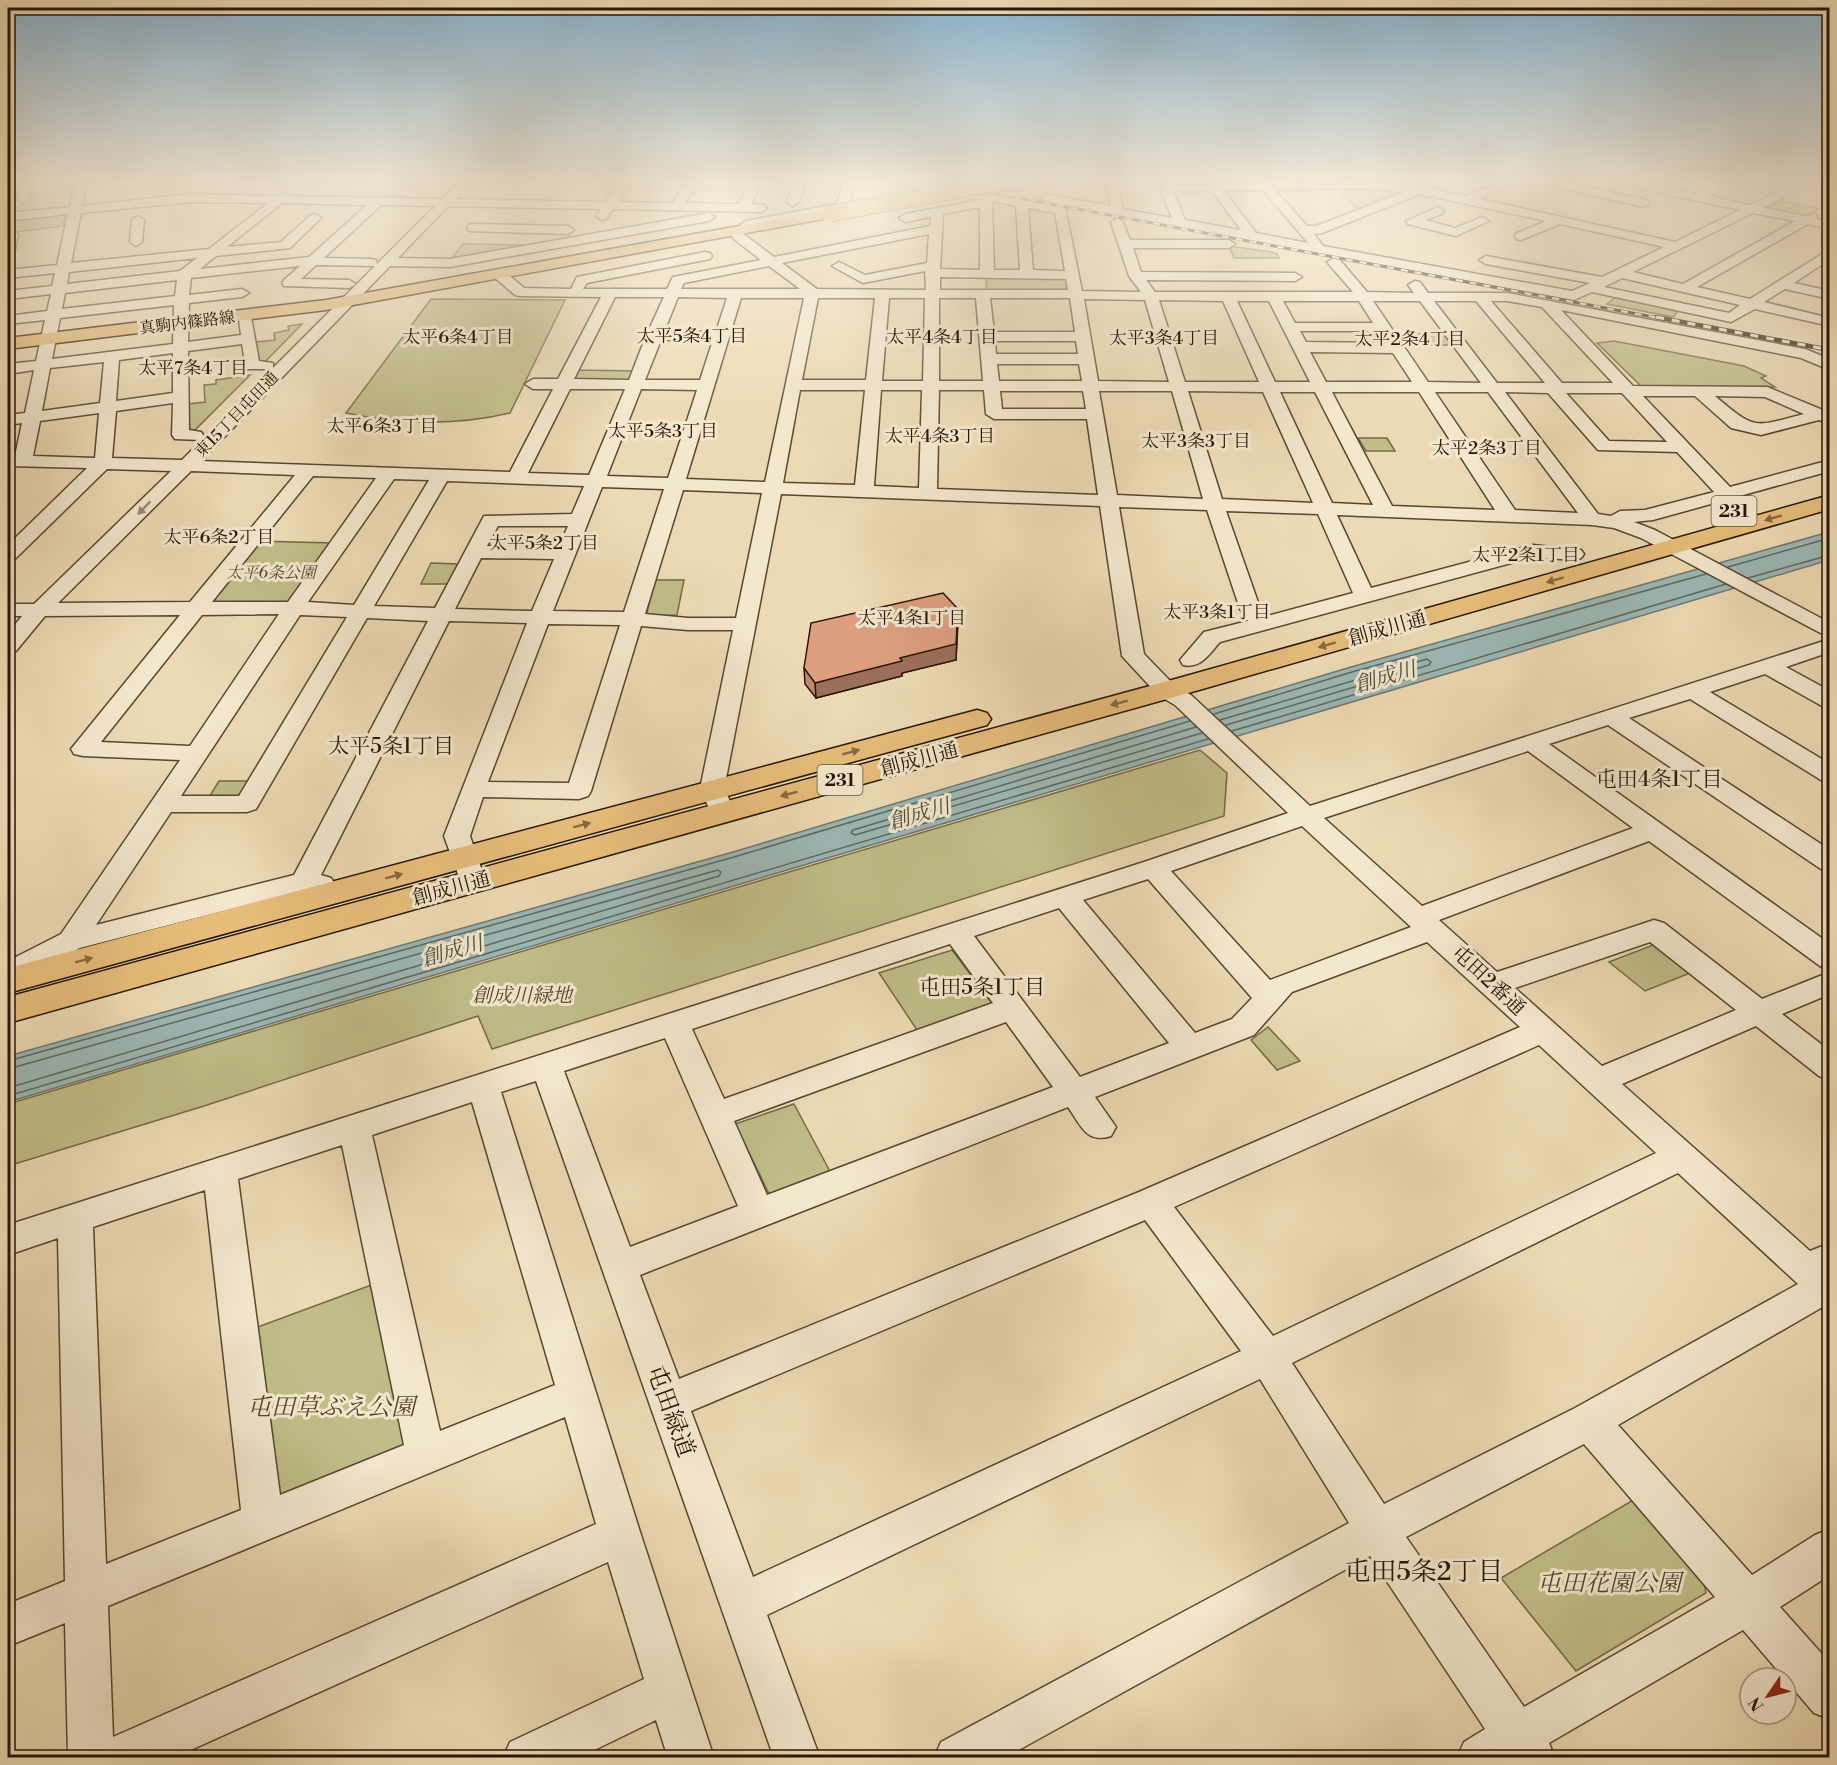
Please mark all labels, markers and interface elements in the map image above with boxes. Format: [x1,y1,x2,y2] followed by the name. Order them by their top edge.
[138,307,236,339] street label: 真駒内篠路線
[637,325,747,348] district label: 太平5条4丁目
[402,326,514,349] district label: 太平6条4丁目
[886,326,998,349] district label: 太平4条4丁目
[1109,327,1219,350] district label: 太平3条4丁目
[1355,328,1465,351] district label: 太平2条4丁目
[138,357,248,380] district label: 太平7条4丁目
[191,368,283,462] street label: 東15丁目屯田通
[327,415,437,438] district label: 太平6条3丁目
[608,420,718,443] district label: 太平5条3丁目
[885,425,995,448] district label: 太平4条3丁目
[1141,430,1251,453] district label: 太平3条3丁目
[1432,437,1542,460] district label: 太平2条3丁目
[1712,496,1756,526] road number: 231
[138,501,152,515] one-way arrow
[1764,514,1782,523] one-way arrow
[163,526,275,549] district label: 太平6条2丁目
[489,532,599,555] district label: 太平5条2丁目
[1472,544,1580,567] district label: 太平2条1丁目
[226,563,319,583] park label: 太平6条公園
[1546,576,1564,585] one-way arrow
[1163,601,1271,624] district label: 太平3条1丁目
[1346,606,1429,652] street label: 創成川通
[858,607,966,630] district label: 太平4条1丁目
[1318,641,1336,650] one-way arrow
[1351,656,1421,699] water label: 創成川
[1110,699,1128,709] one-way arrow
[328,734,454,760] district label: 太平5条1丁目
[878,738,961,783] street label: 創成川通
[842,747,861,757] one-way arrow
[818,765,862,795] road number: 231
[1596,767,1722,793] district label: 屯田4条1丁目
[780,790,798,800] one-way arrow
[885,793,955,836] water label: 創成川
[573,819,591,829] one-way arrow
[410,867,493,912] street label: 創成川通
[385,871,403,880] one-way arrow
[418,930,488,973] water label: 創成川
[1446,941,1530,1021] street label: 屯田2番通
[75,955,93,965] one-way arrow
[919,975,1045,1001] district label: 屯田5条1丁目
[472,984,574,1009] park label: 創成川緑地
[640,1361,701,1462] street label: 屯田緑道
[247,1393,419,1423] park label: 屯田草ぶえ公園
[1344,1556,1504,1588] district label: 屯田5条2丁目
[1537,1569,1685,1599] park label: 屯田花園公園
[1738,1666,1798,1726] north arrow
[1745,1693,1768,1715] text: N

